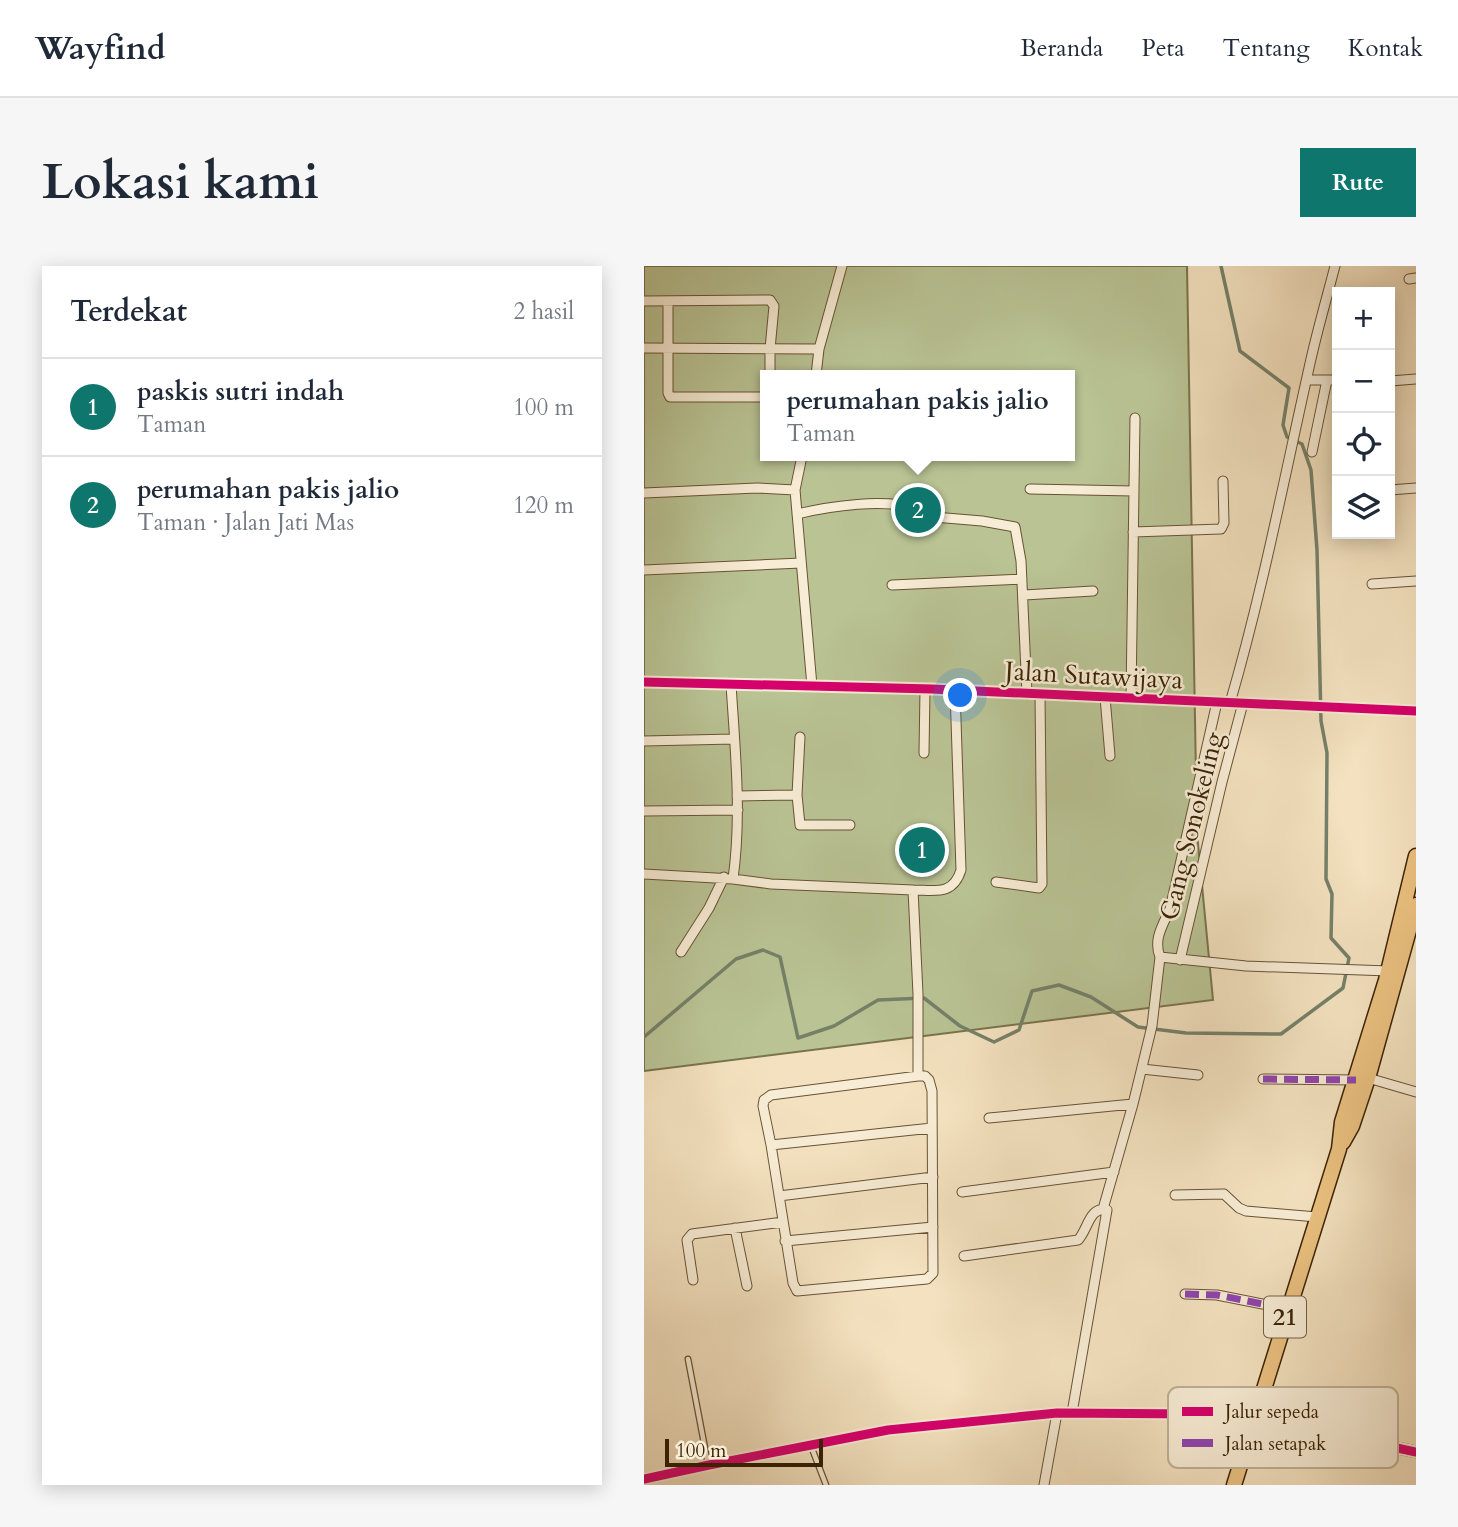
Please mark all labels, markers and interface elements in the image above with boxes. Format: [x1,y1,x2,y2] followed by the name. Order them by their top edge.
[35,26,166,71] text: Wayfind
[1020,32,1103,65] text: Beranda
[1141,32,1185,65] text: Peta
[1223,32,1310,65] text: Tentang
[1348,32,1423,65] text: Kontak
[1300,148,1416,217] button: Rute
[42,149,319,216] text: Lokasi kami
[1332,287,1395,539] map controls
[1332,287,1395,350] button: +
[70,291,187,332] text: Terdekat
[513,296,574,327] text: 2 hasil
[1332,350,1395,413] button: −
[760,370,1075,461] popup
[137,374,344,409] text: paskis sutri indah
[786,383,1049,418] text: perumahan pakis jalio
[87,392,99,423] text: 1
[513,392,574,423] text: 100 m
[137,409,206,440] text: Taman
[1332,413,1395,476] button: locate
[786,418,856,449] text: Taman
[137,472,399,507] text: perumahan pakis jalio
[1332,476,1395,539] button: layers
[895,484,941,536] pin: 2
[87,490,99,521] text: 2
[513,490,574,521] text: 120 m
[137,507,354,538] text: Taman · Jalan Jati Mas
[1000,653,1184,698] street label: Jalan Sutawijaya
[943,678,977,712] your location
[1151,728,1232,924] street label: Gang Sonokeling
[899,824,945,876] pin: 1
[1264,1296,1306,1338] road number: 21
[1168,1387,1398,1468] legend
[1222,1399,1319,1425] text: Jalur sepeda
[1222,1431,1327,1457] text: Jalan setapak
[665,1436,822,1468] scale bar
[676,1438,726,1464] text: 100 m

